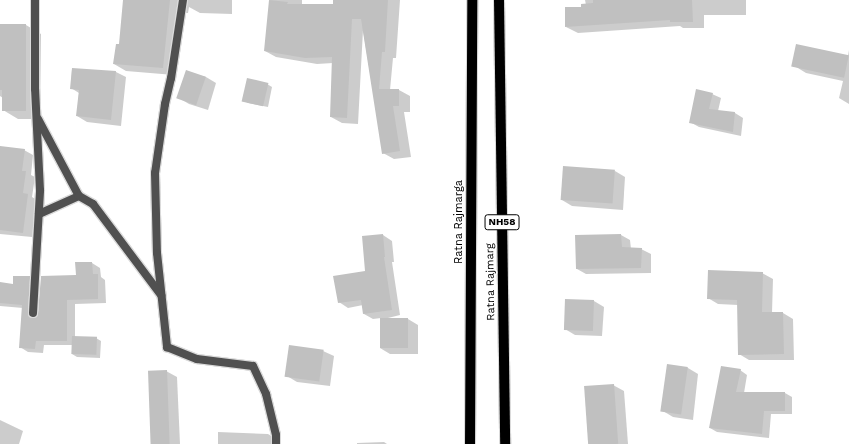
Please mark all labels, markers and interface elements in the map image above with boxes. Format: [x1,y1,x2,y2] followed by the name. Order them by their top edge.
[452,180,466,264] street label: Ratna Rajmarga
[484,214,520,230] road number: NH58
[484,243,498,321] street label: Ratna Rajmarg

